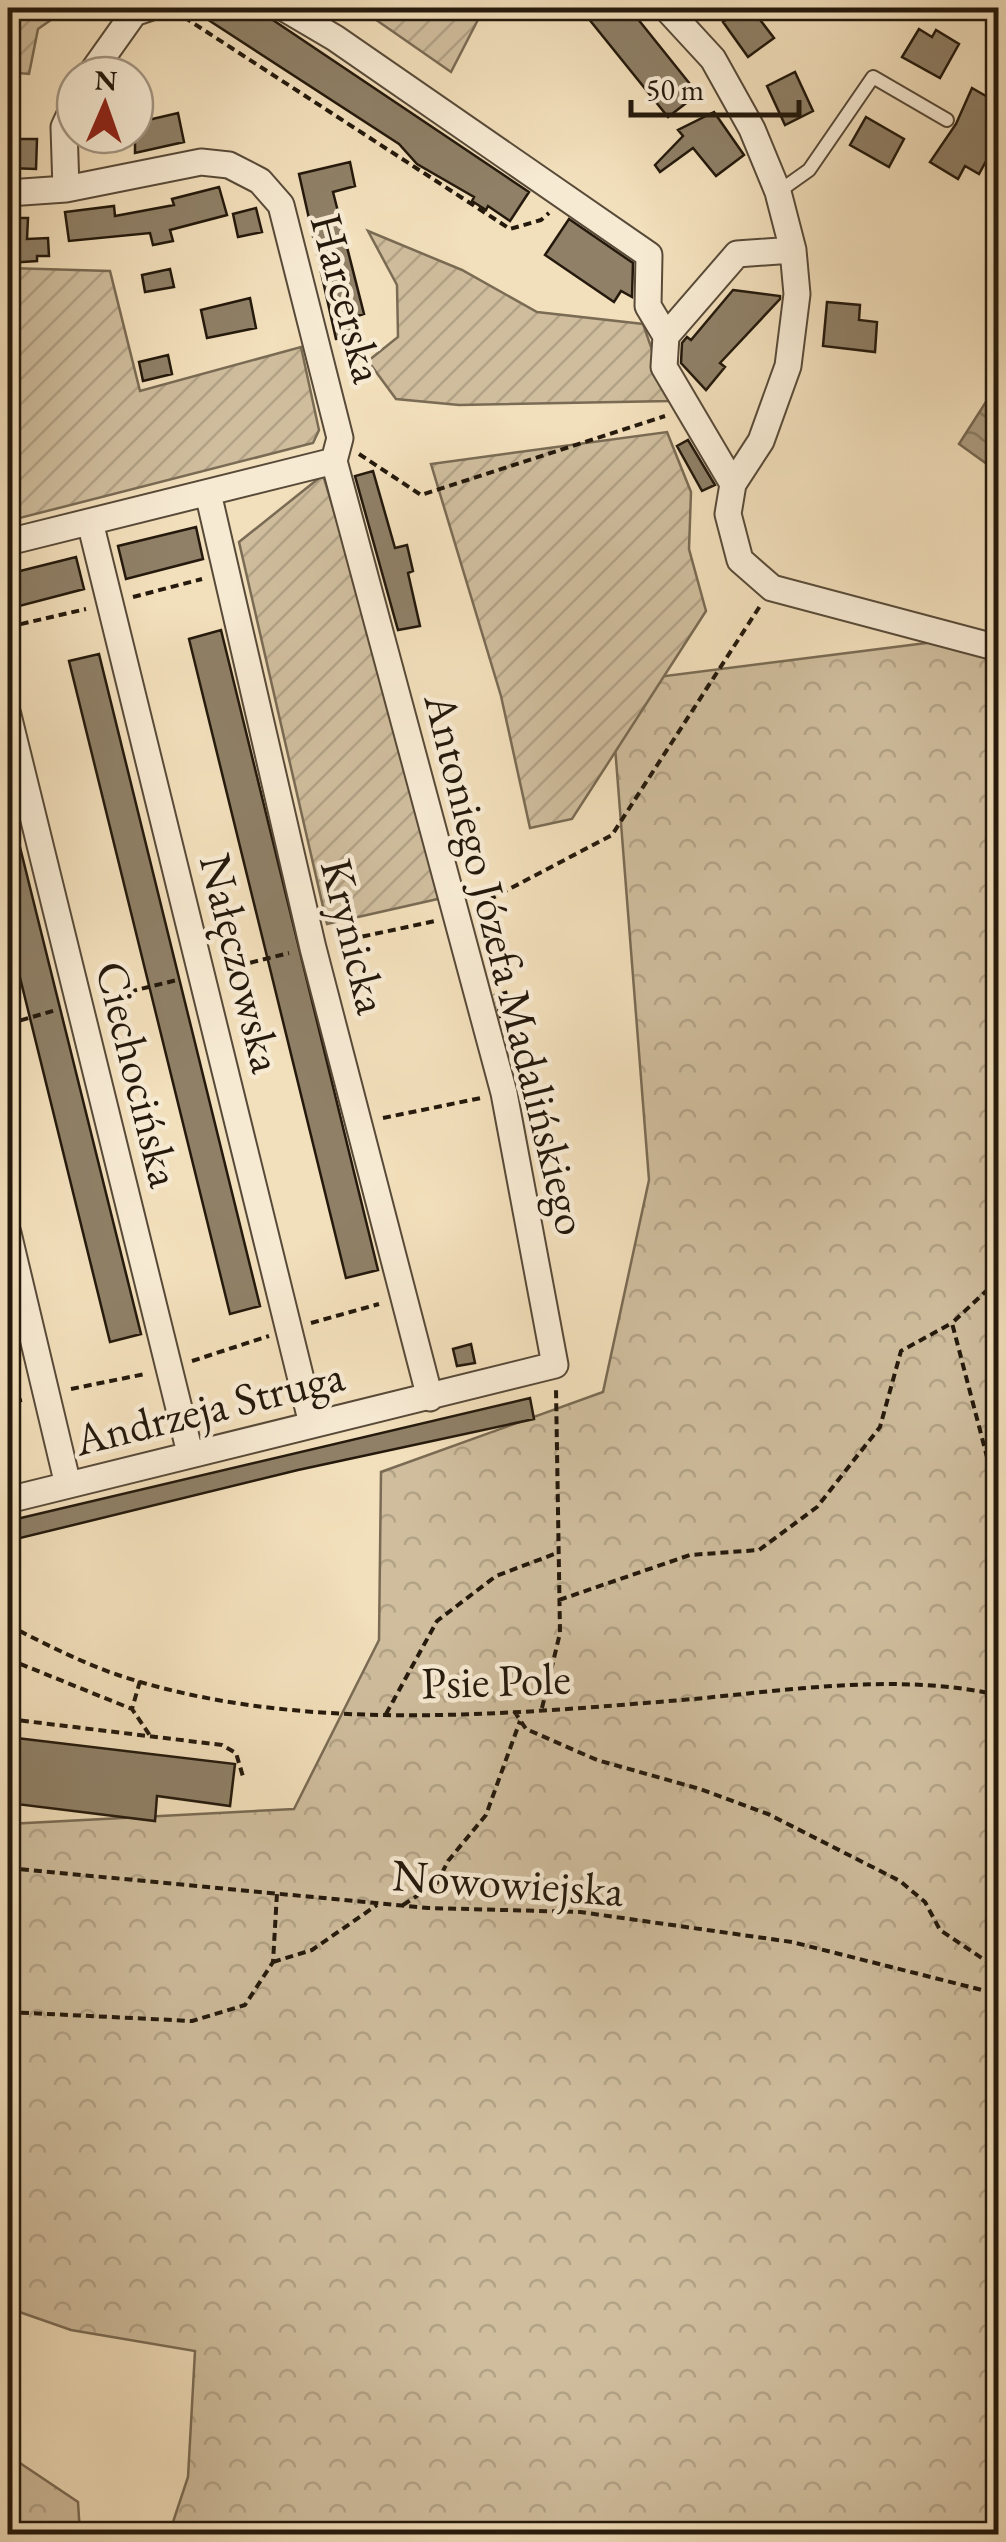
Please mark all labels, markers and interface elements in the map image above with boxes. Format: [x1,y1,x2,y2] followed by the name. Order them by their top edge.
[55,55,155,155] north arrow
[631,55,798,117] scale bar
[94,62,118,98] text: N
[646,70,704,109] text: 50 m
[298,207,398,389] street label: Harcerska
[411,686,602,1241] street label: Antoniego Józefa Madalińskiego
[187,848,297,1078] street label: Nałęczowska
[308,853,402,1019] street label: Krynicka
[83,955,195,1193] street label: Ciechocińska
[67,1346,350,1469] street label: Andrzeja Struga
[420,1648,572,1712] street label: Psie Pole
[390,1845,626,1919] street label: Nowowiejska

